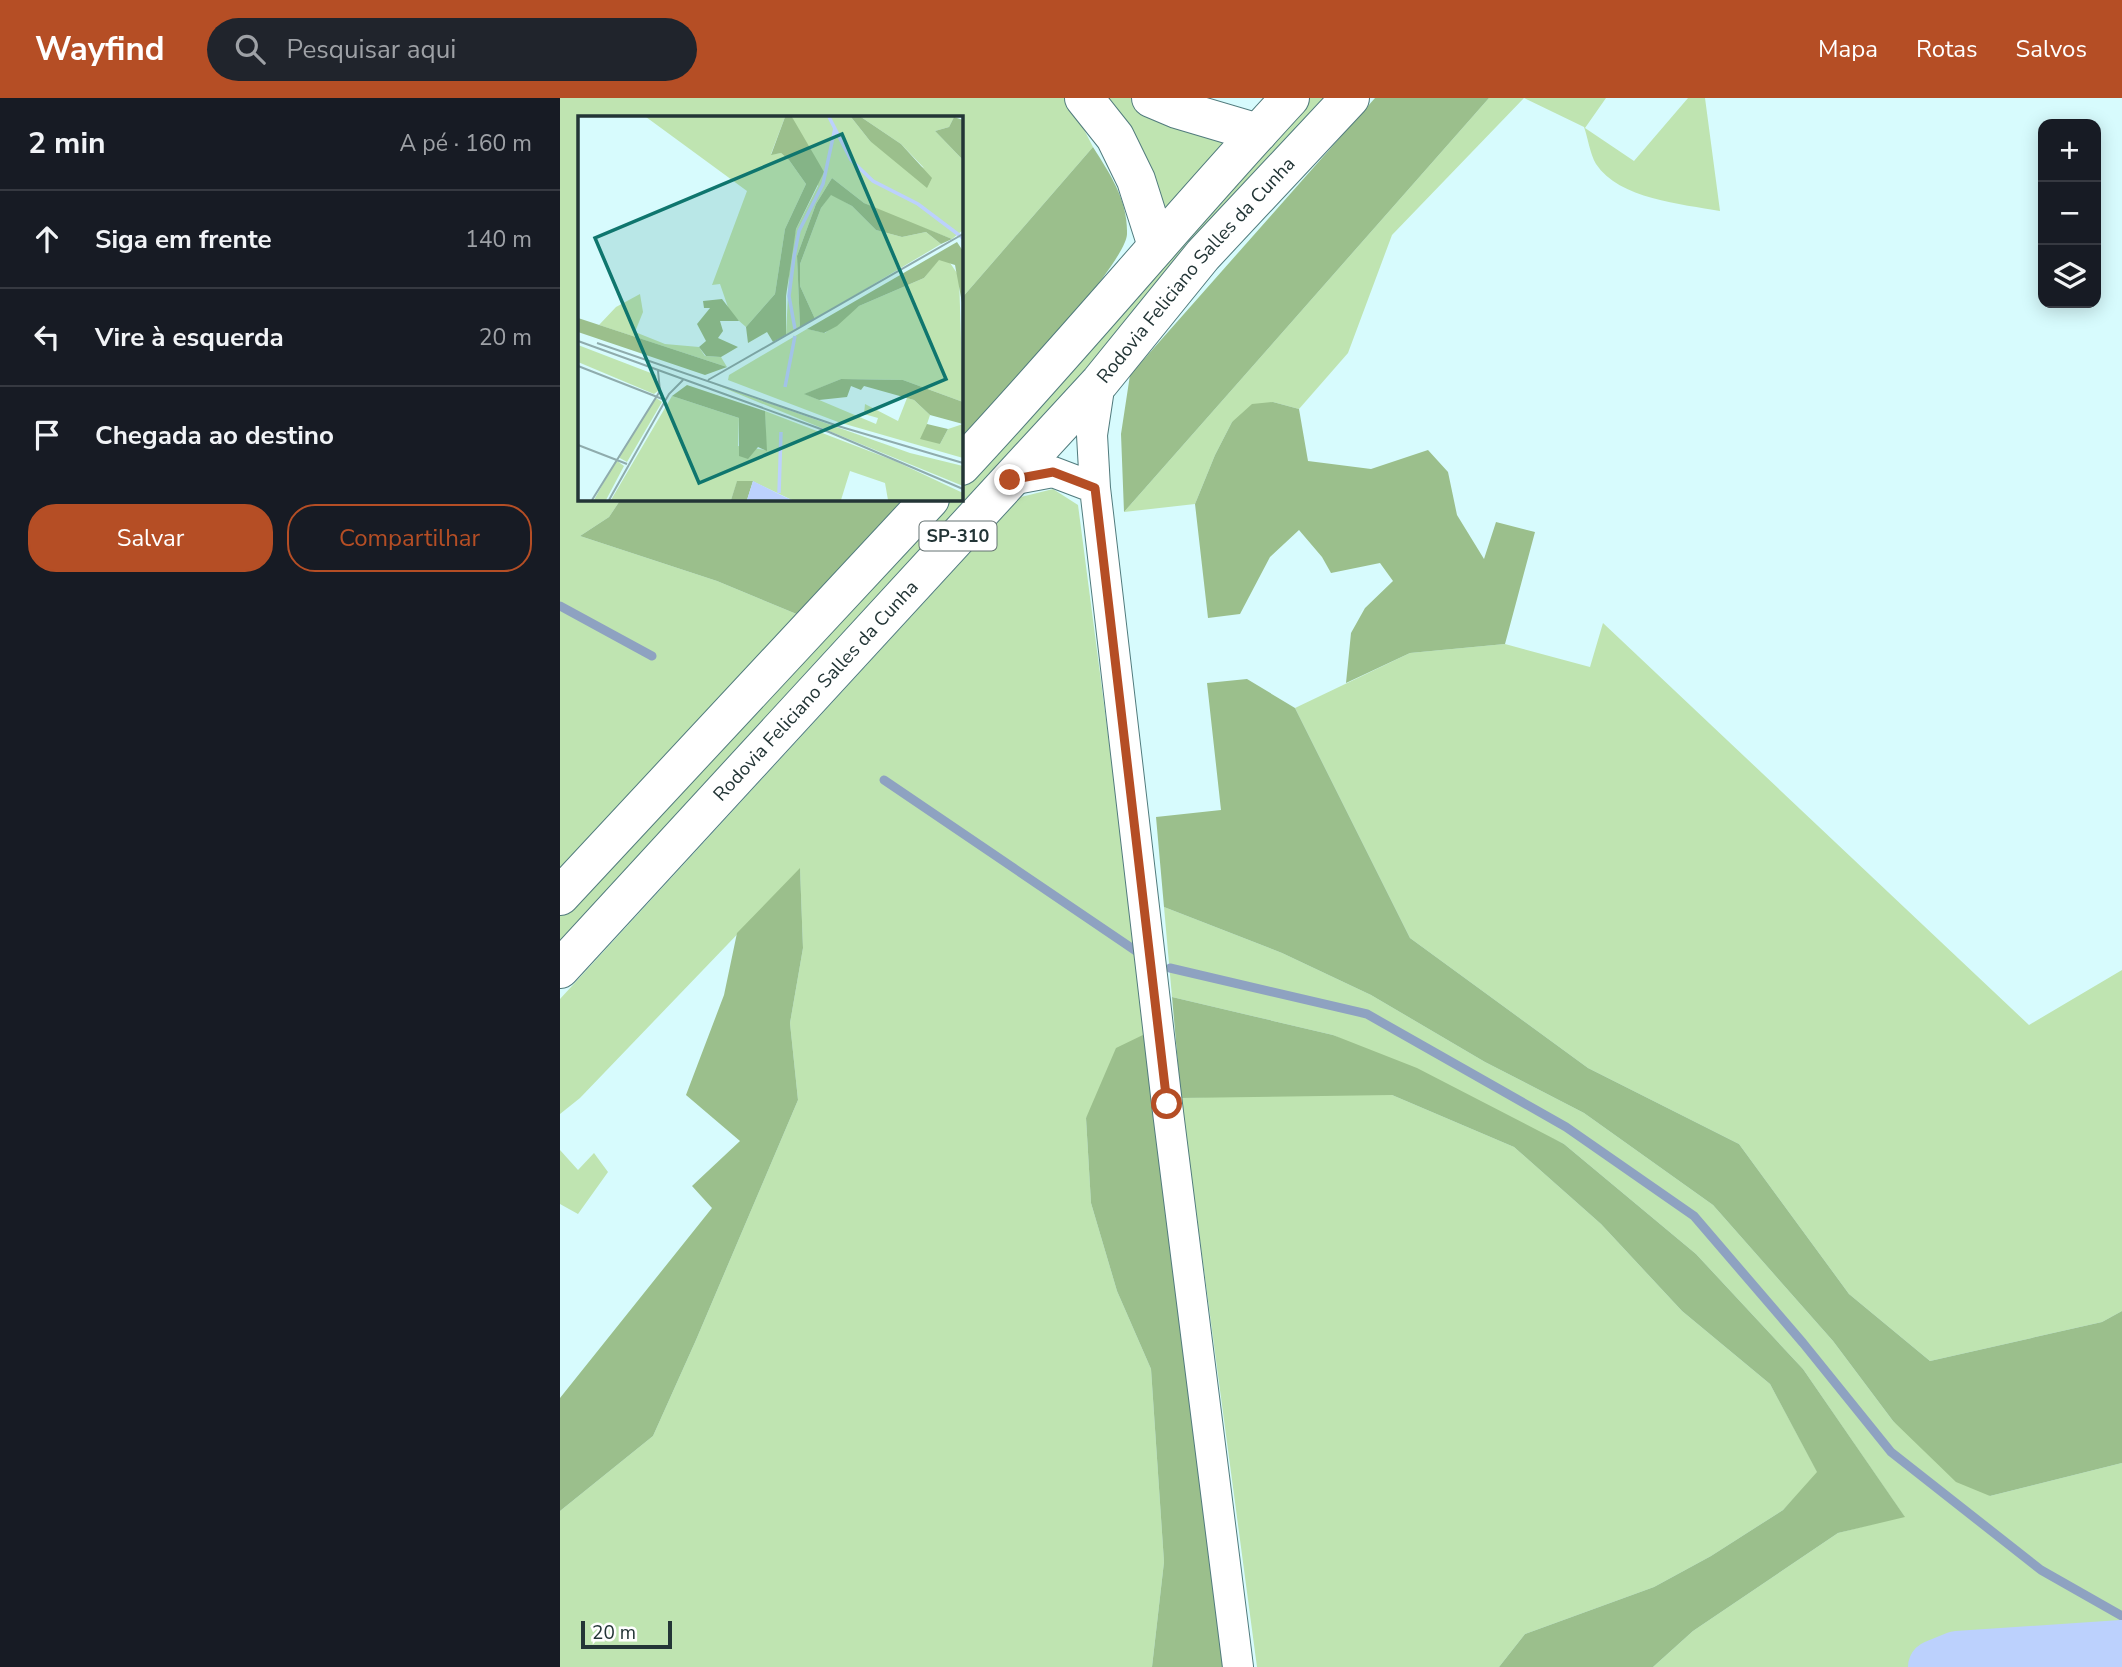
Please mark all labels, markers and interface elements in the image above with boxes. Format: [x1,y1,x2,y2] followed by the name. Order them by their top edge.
[207,18,697,81] search box
[35,27,165,72] text: Wayfind
[231,30,269,68] icon: search
[287,32,456,67] text: Pesquisar aqui
[1818,33,1878,65] text: Mapa
[1916,33,1978,65] text: Rotas
[2016,33,2087,65] text: Salvos
[578,116,962,500] inset map
[2038,119,2101,308] map controls
[2038,119,2101,182] button: +
[28,123,106,164] text: 2 min
[400,128,532,159] text: A pé · 160 m
[1091,151,1301,389] street label: Rodovia Feliciano Salles da Cunha
[2038,182,2101,245] button: −
[28,220,66,258] icon: ahead
[95,222,272,257] text: Siga em frente
[465,224,532,255] text: 140 m
[2038,245,2101,308] button: layers
[28,318,66,356] icon: left
[95,320,284,355] text: Vire à esquerda
[479,322,532,353] text: 20 m
[28,416,66,454] icon: arrive
[95,418,334,453] text: Chegada ao destino
[994,464,1025,495] route end
[28,504,273,572] button: Salvar
[287,504,532,572] button: Compartilhar
[920,522,996,550] road number: SP-310
[708,575,924,807] street label: Rodovia Feliciano Salles da Cunha
[1151,1088,1182,1119] route start
[581,1618,672,1650] scale bar
[592,1620,636,1646] text: 20 m

